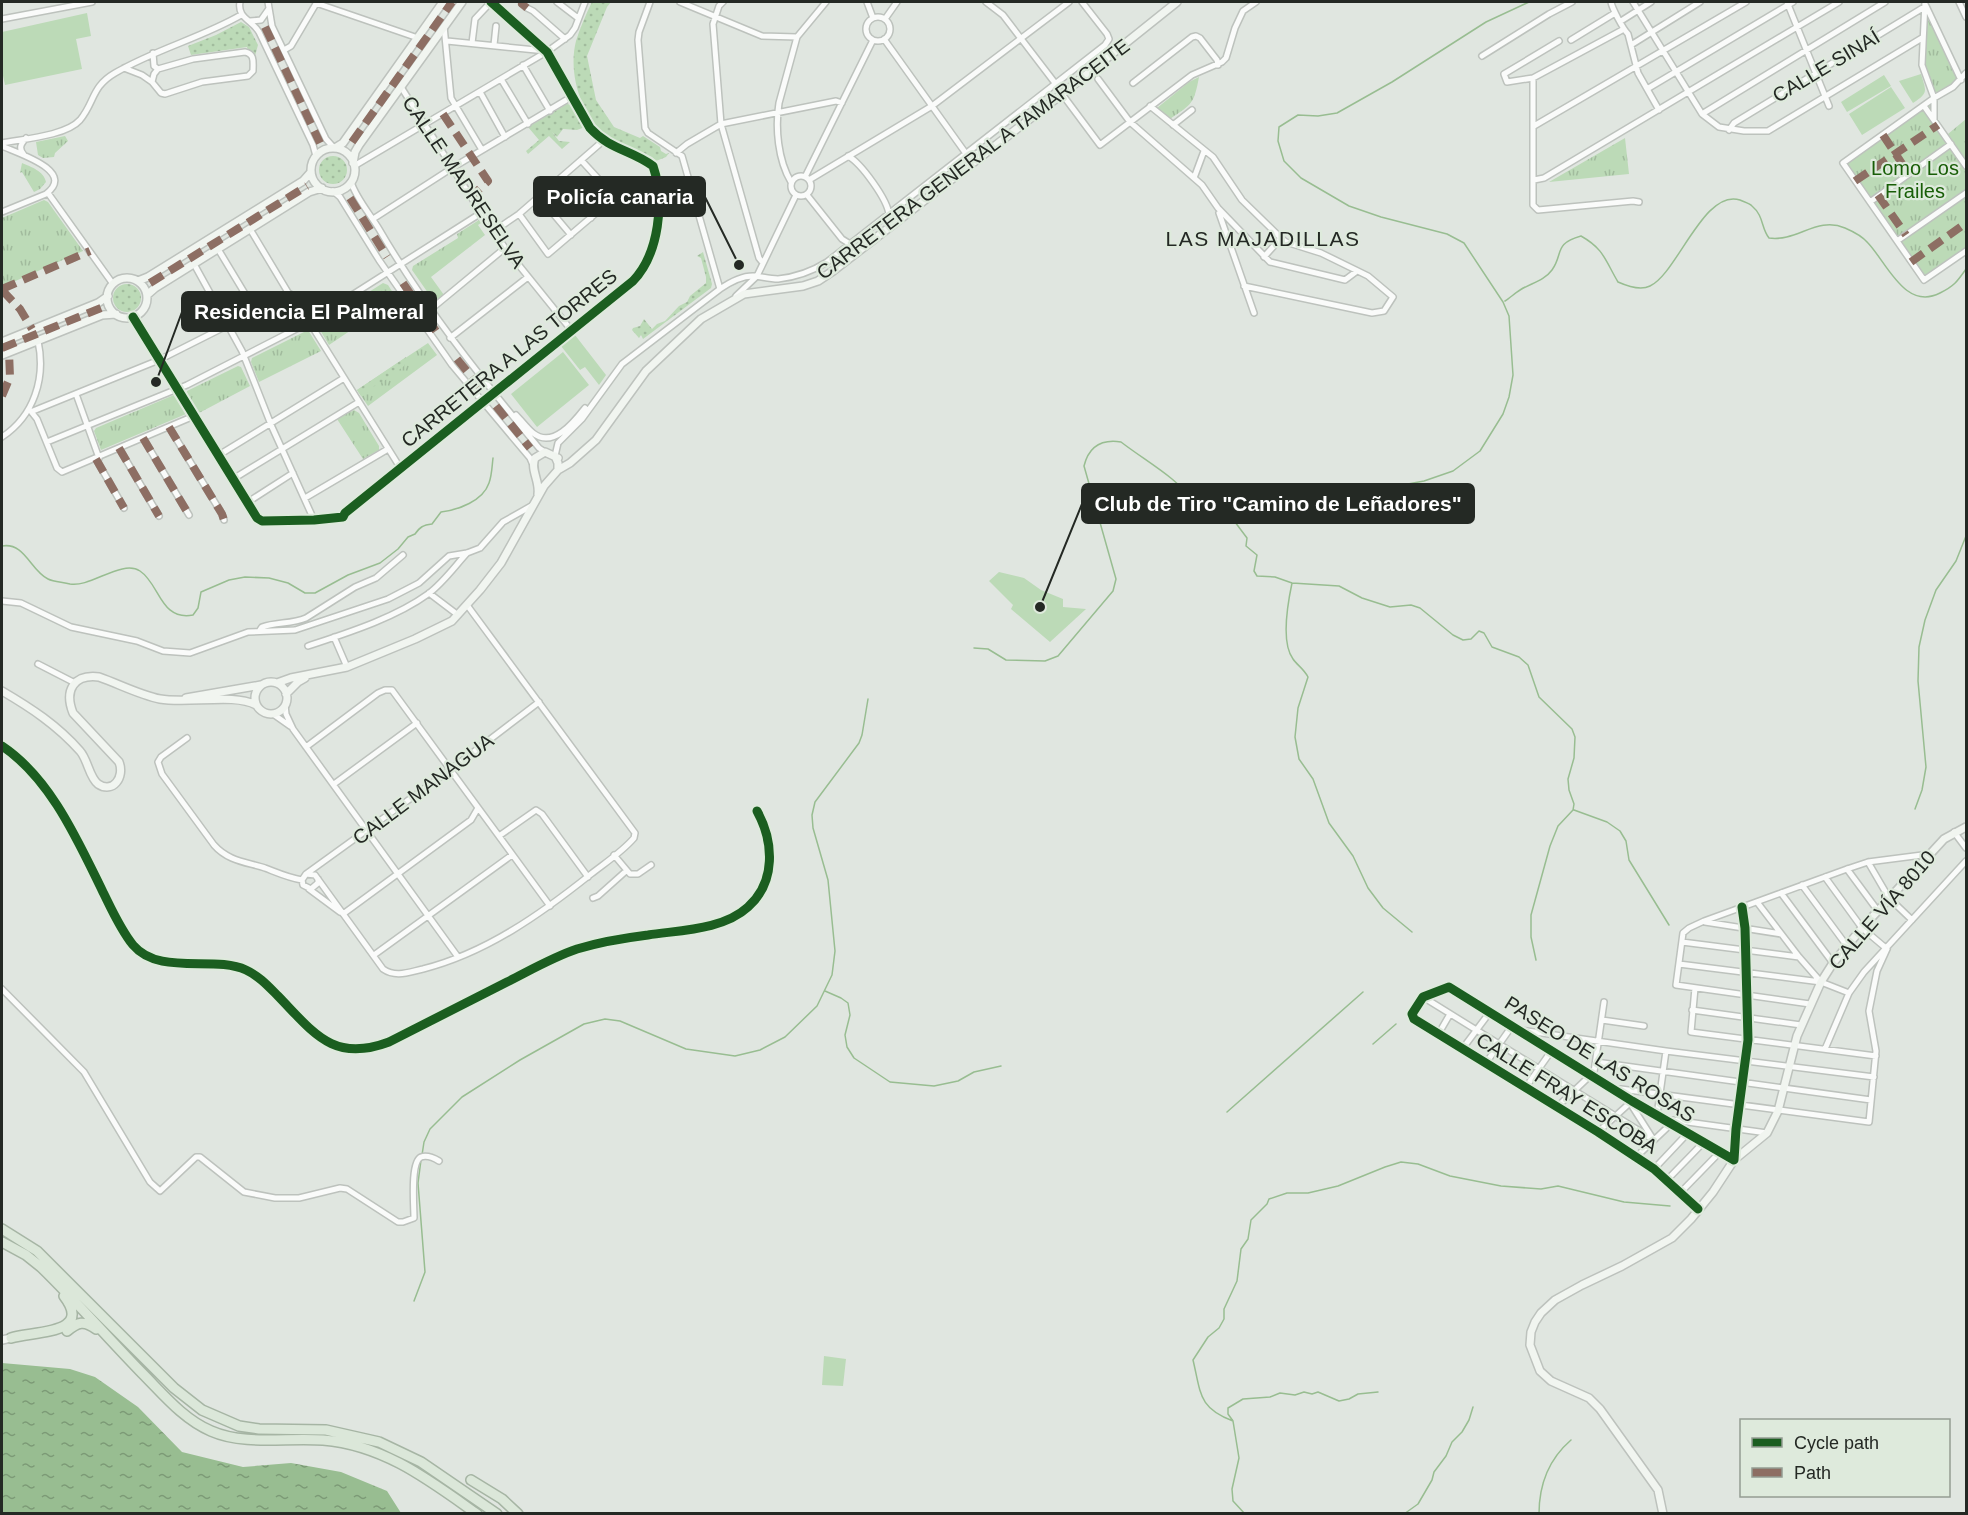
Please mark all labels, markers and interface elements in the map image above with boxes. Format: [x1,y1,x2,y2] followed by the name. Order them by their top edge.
[1768,25,1884,107] street label: CALLE SINAÍ
[813,34,1133,284] street label: CARRETERA GENERAL A TAMARACEITE
[398,92,530,273] street label: CALLE MADRESELVA
[1871,157,1959,202] park label: Lomo Los Frailes
[534,177,705,216] callout: Policía canaria
[546,185,694,208] text: Policía canaria
[1166,227,1360,250] district label: LAS MAJADILLAS
[397,264,621,452] street label: CARRETERA A LAS TORRES
[182,292,436,331] callout: Residencia El Palmeral
[194,300,424,323] text: Residencia El Palmeral
[1082,484,1474,523] callout: Club de Tiro "Camino de Leñadores"
[1094,492,1462,515] text: Club de Tiro "Camino de Leñadores"
[348,729,498,849] street label: CALLE MANAGUA
[1824,846,1940,974] street label: CALLE VÍA 8010
[1501,991,1699,1127] street label: PASEO DE LAS ROSAS
[1472,1028,1662,1158] street label: CALLE FRAY ESCOBA
[1740,1419,1950,1497] legend
[1794,1433,1879,1453] text: Cycle path
[1794,1463,1831,1483] text: Path

